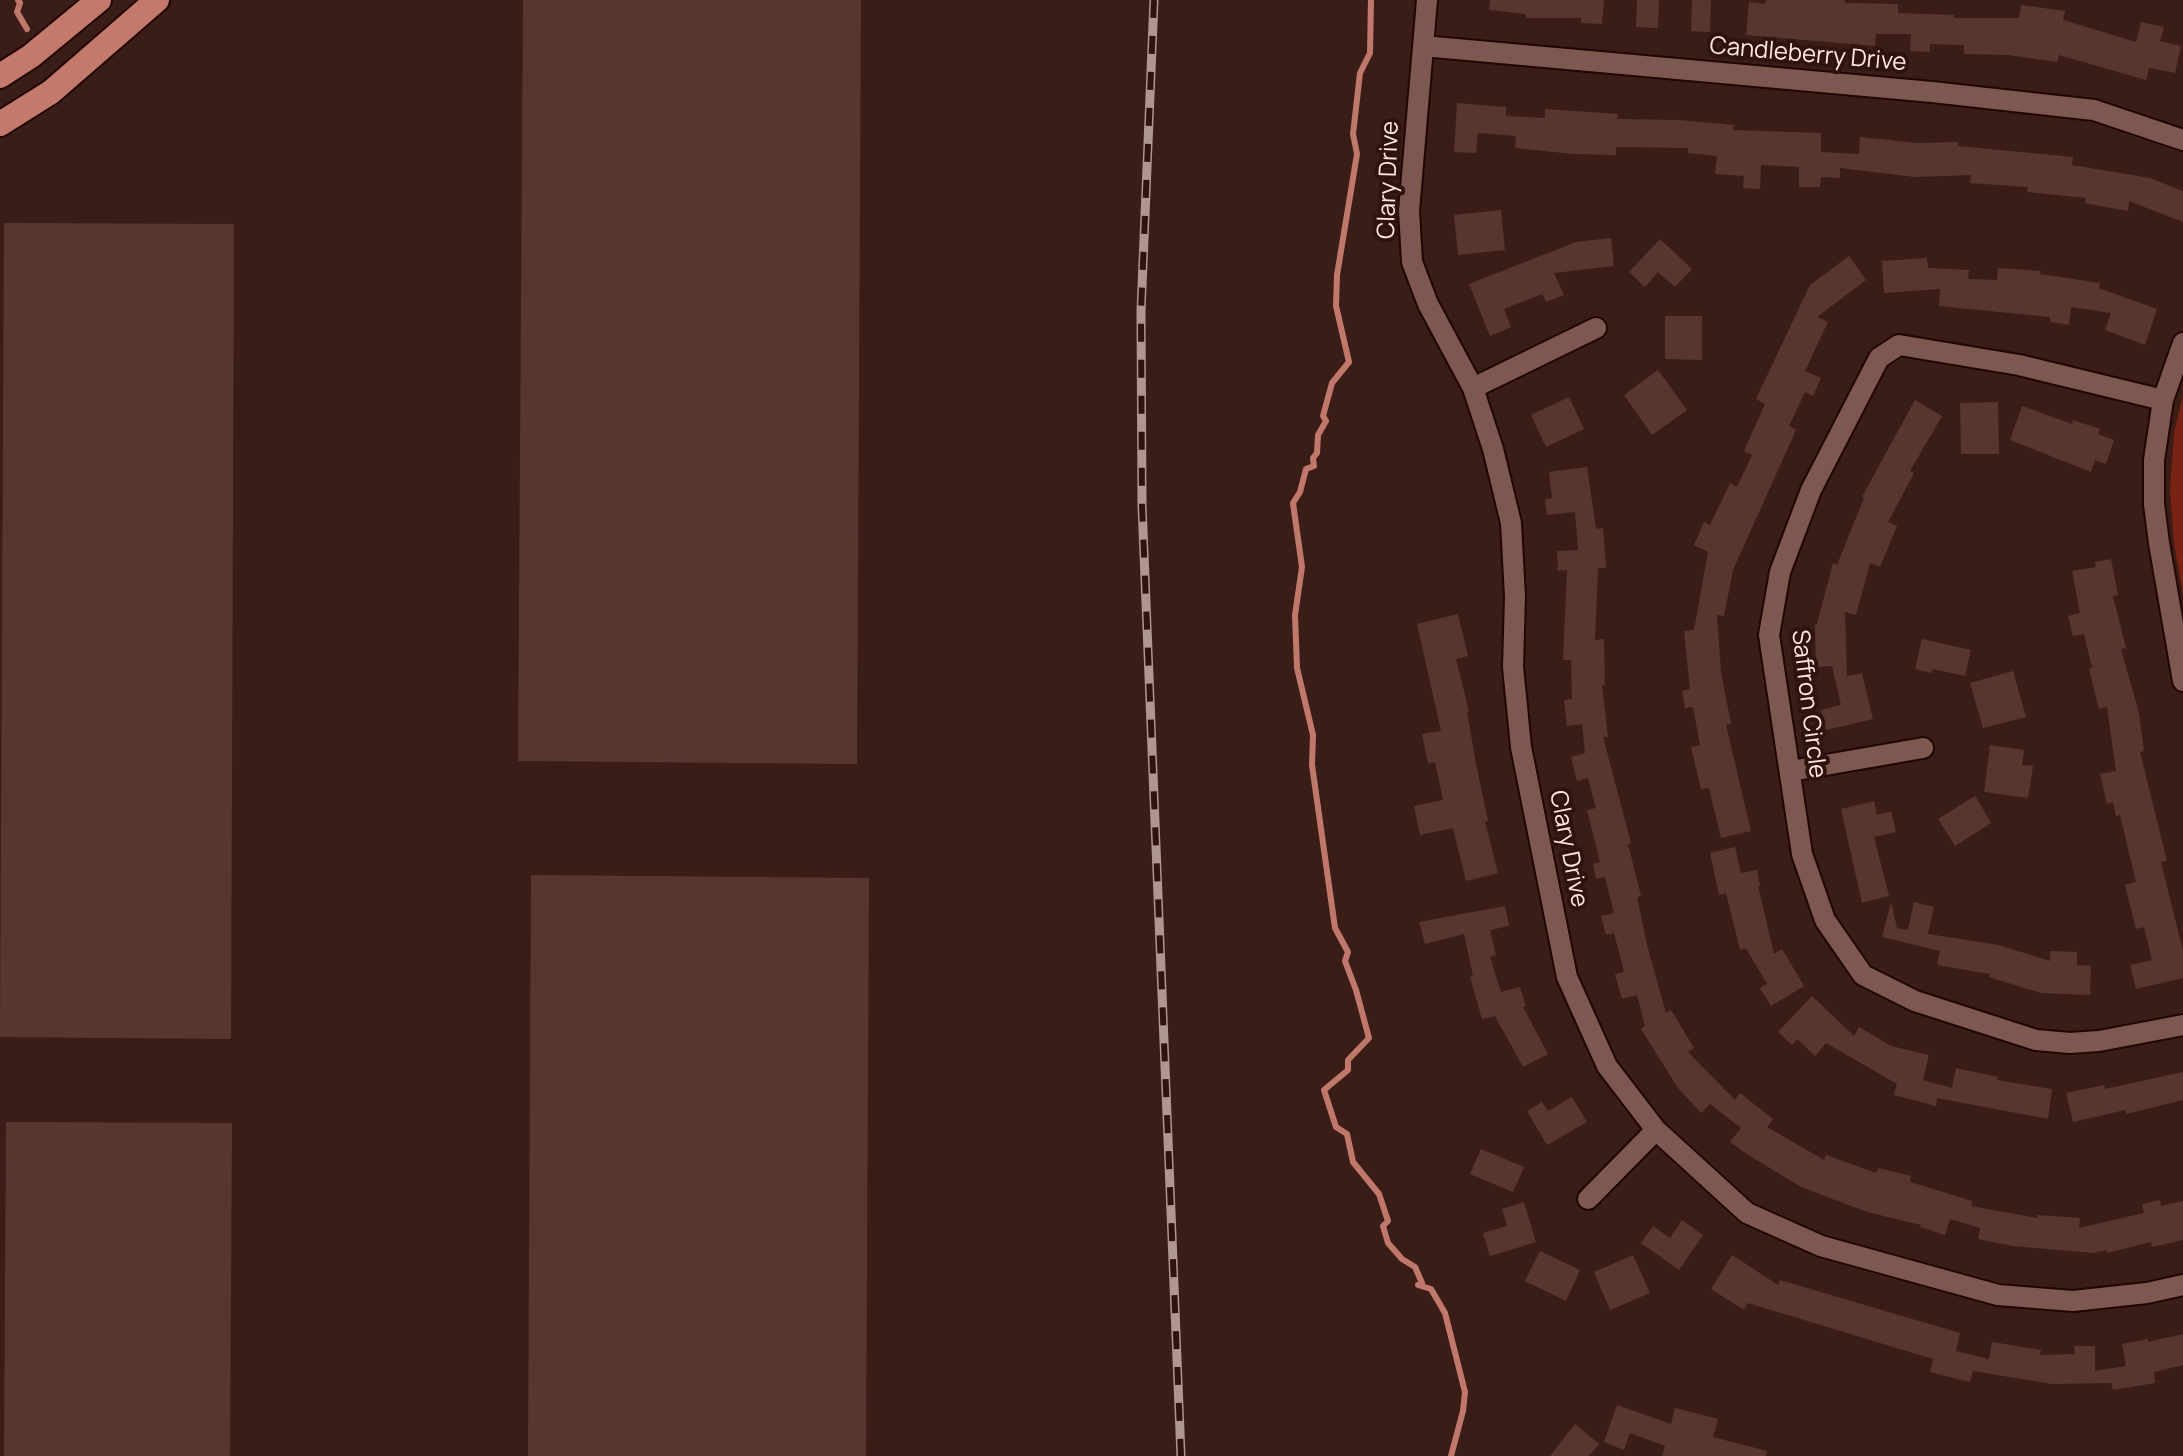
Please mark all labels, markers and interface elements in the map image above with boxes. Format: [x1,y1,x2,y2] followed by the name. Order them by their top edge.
[1708,32,1908,78] street label: Candleberry Drive
[1373,120,1405,240] street label: Clary Drive
[1785,628,1831,780] street label: Saffron Circle
[1543,788,1593,910] street label: Clary Drive

